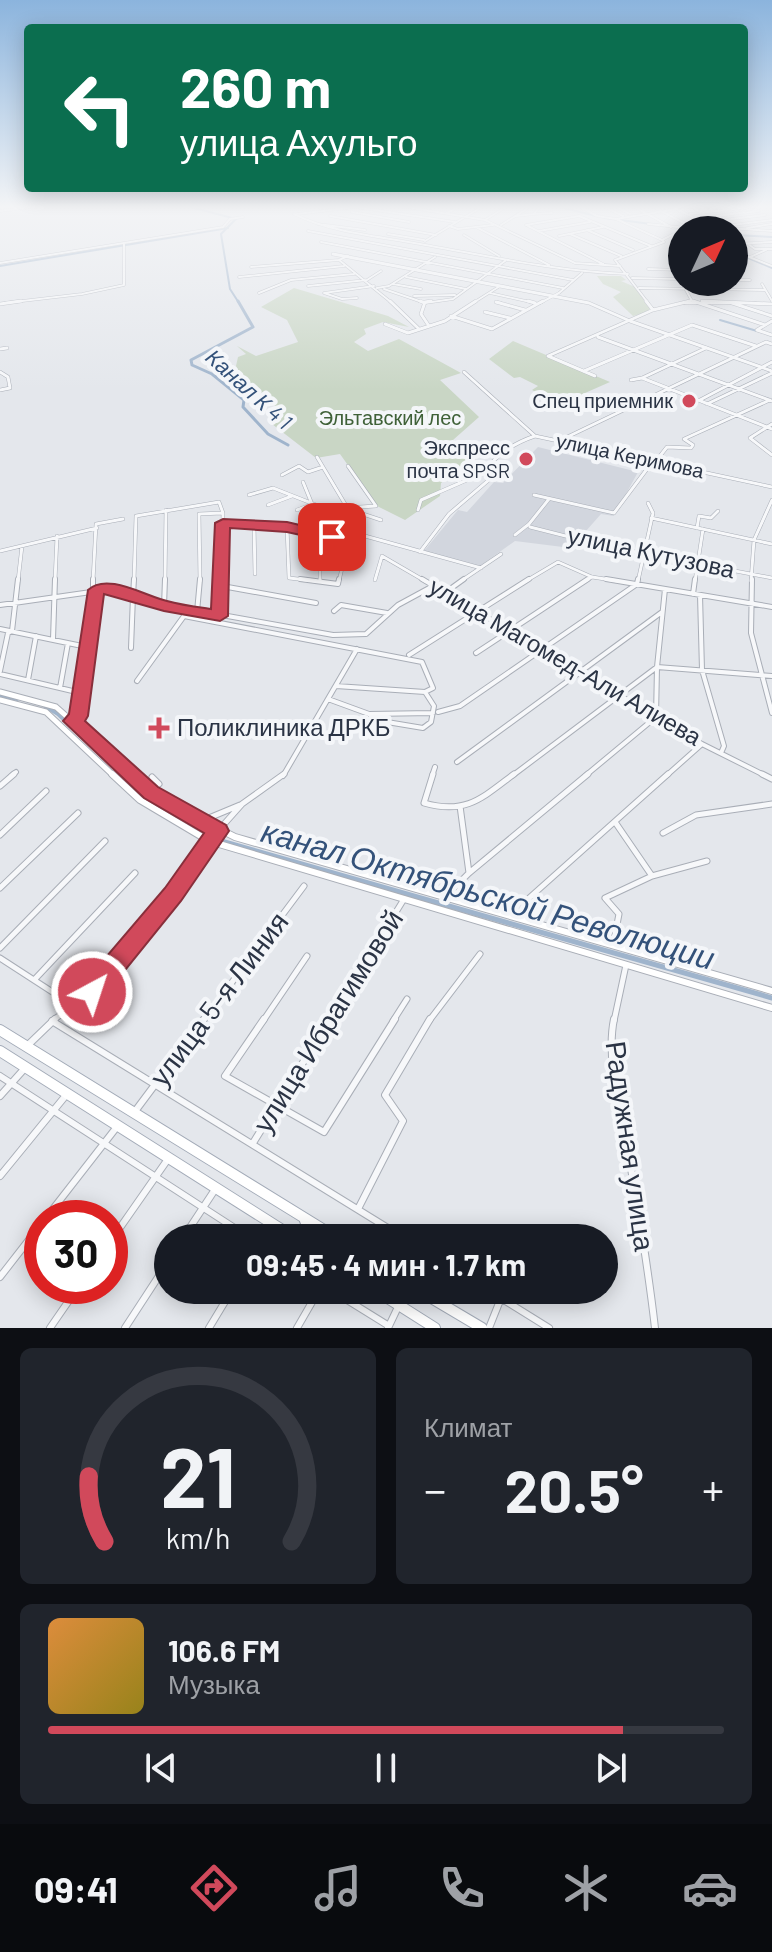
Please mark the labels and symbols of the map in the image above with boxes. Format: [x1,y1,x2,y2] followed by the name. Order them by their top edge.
[668,216,748,296] north arrow
[201,343,298,434] water label: Канал К 4 1
[532,388,673,412] place label: Спец приемник
[680,392,698,410] marker: Спец приемник
[319,405,461,429] park label: Эльтавский лес
[554,428,707,483] street label: улица Керимова
[407,435,510,482] place label: Экспресс почта SPSR
[517,450,535,468] marker: Экспресс почта SPSR
[298,503,366,571] pin
[565,520,738,584] street label: улица Кутузова
[424,571,708,751] street label: улица Магомед-Али Алиева
[177,712,391,741] place label: Поликлиника ДРКБ
[148,717,170,739] marker: Поликлиника ДРКБ
[257,810,720,977] water label: канал Октябрьской Революции
[245,903,409,1138] street label: улица Ибрагимовой
[142,905,295,1092] street label: улица 5-я Линия
[50,950,134,1034] position arrow
[599,1039,663,1253] street label: Радужная улица
[24,1200,128,1304] speed limit sign: 30

